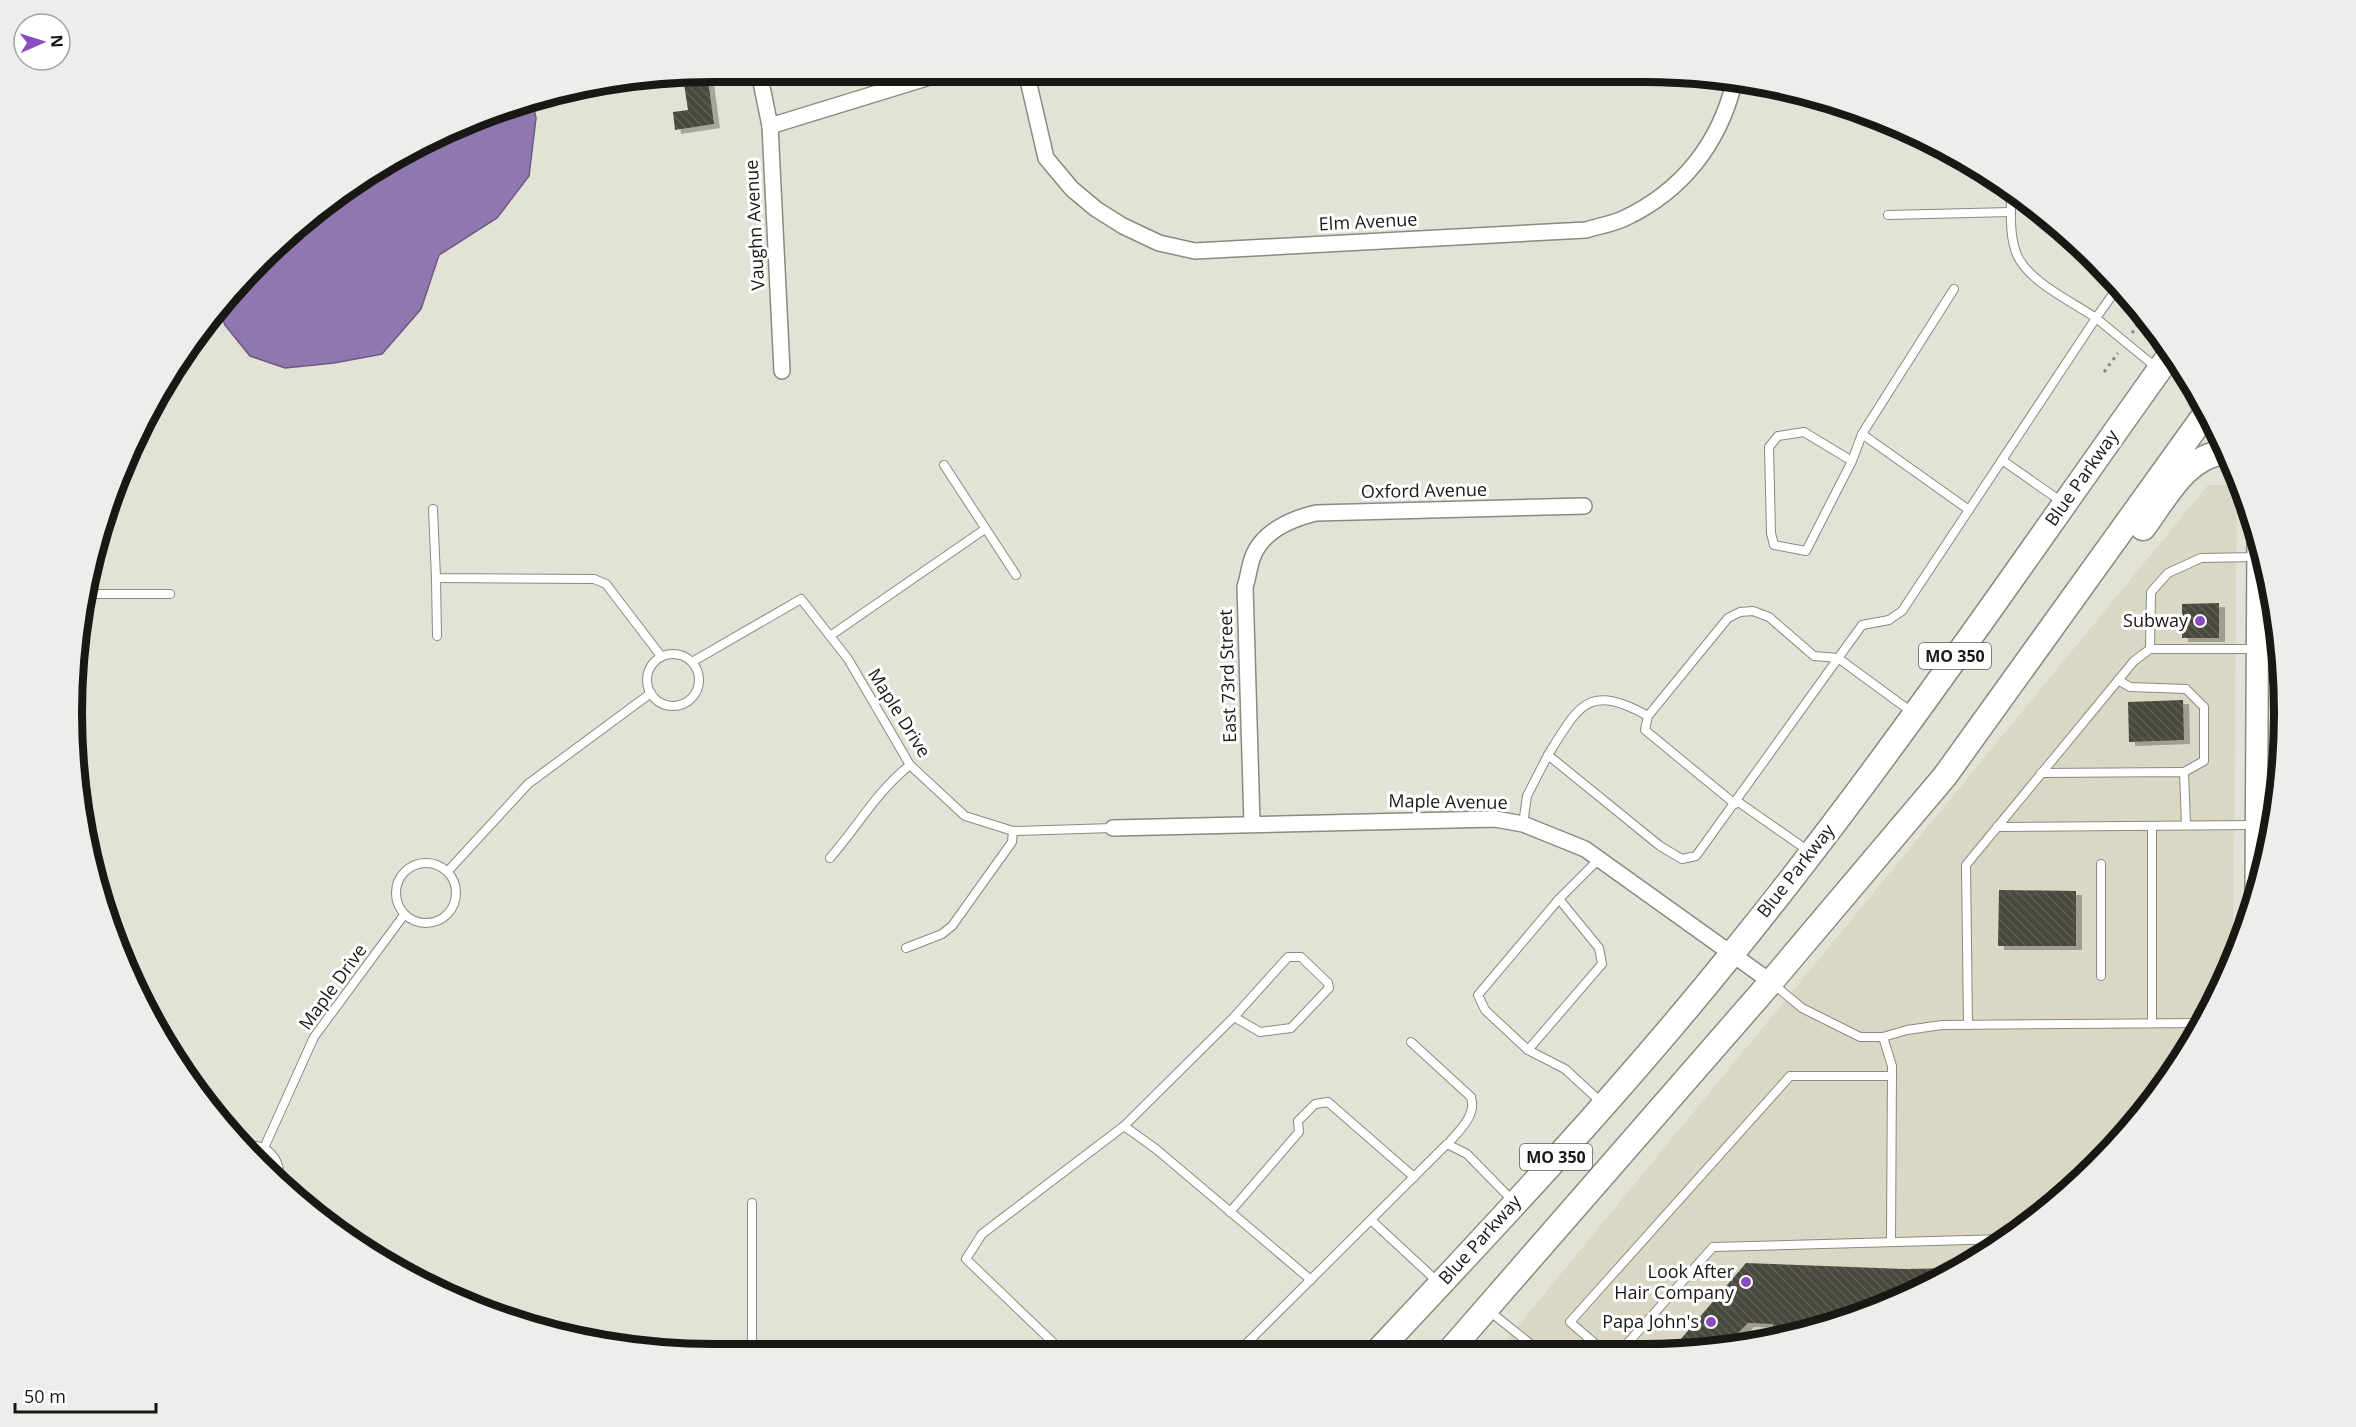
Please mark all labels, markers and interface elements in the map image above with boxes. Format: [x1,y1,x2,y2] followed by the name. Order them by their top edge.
[12,12,72,72] north arrow
[46,34,68,48] text: N
[739,159,769,291] street label: Vaughn Avenue
[1318,206,1418,236] street label: Elm Avenue
[2039,424,2124,530] street label: Blue Parkway
[1361,477,1487,503] street label: Oxford Avenue
[2123,608,2189,632] place label: Subway
[1213,609,1241,743] street label: East 73rd Street
[2193,614,2207,628] marker: Subway
[1919,643,1991,669] road number: MO 350
[863,663,937,761] street label: Maple Drive
[1388,788,1508,814] street label: Maple Avenue
[1751,818,1840,922] street label: Blue Parkway
[293,939,371,1034] street label: Maple Drive
[1520,1144,1592,1170] road number: MO 350
[1433,1189,1527,1289] street label: Blue Parkway
[1614,1259,1735,1304] place label: Look After Hair Company
[1739,1275,1753,1289] marker: Look After Hair Company
[1602,1309,1699,1333] place label: Papa John's
[1704,1315,1718,1329] marker: Papa John's
[15,1376,156,1414] scale bar
[24,1384,66,1408] text: 50 m

